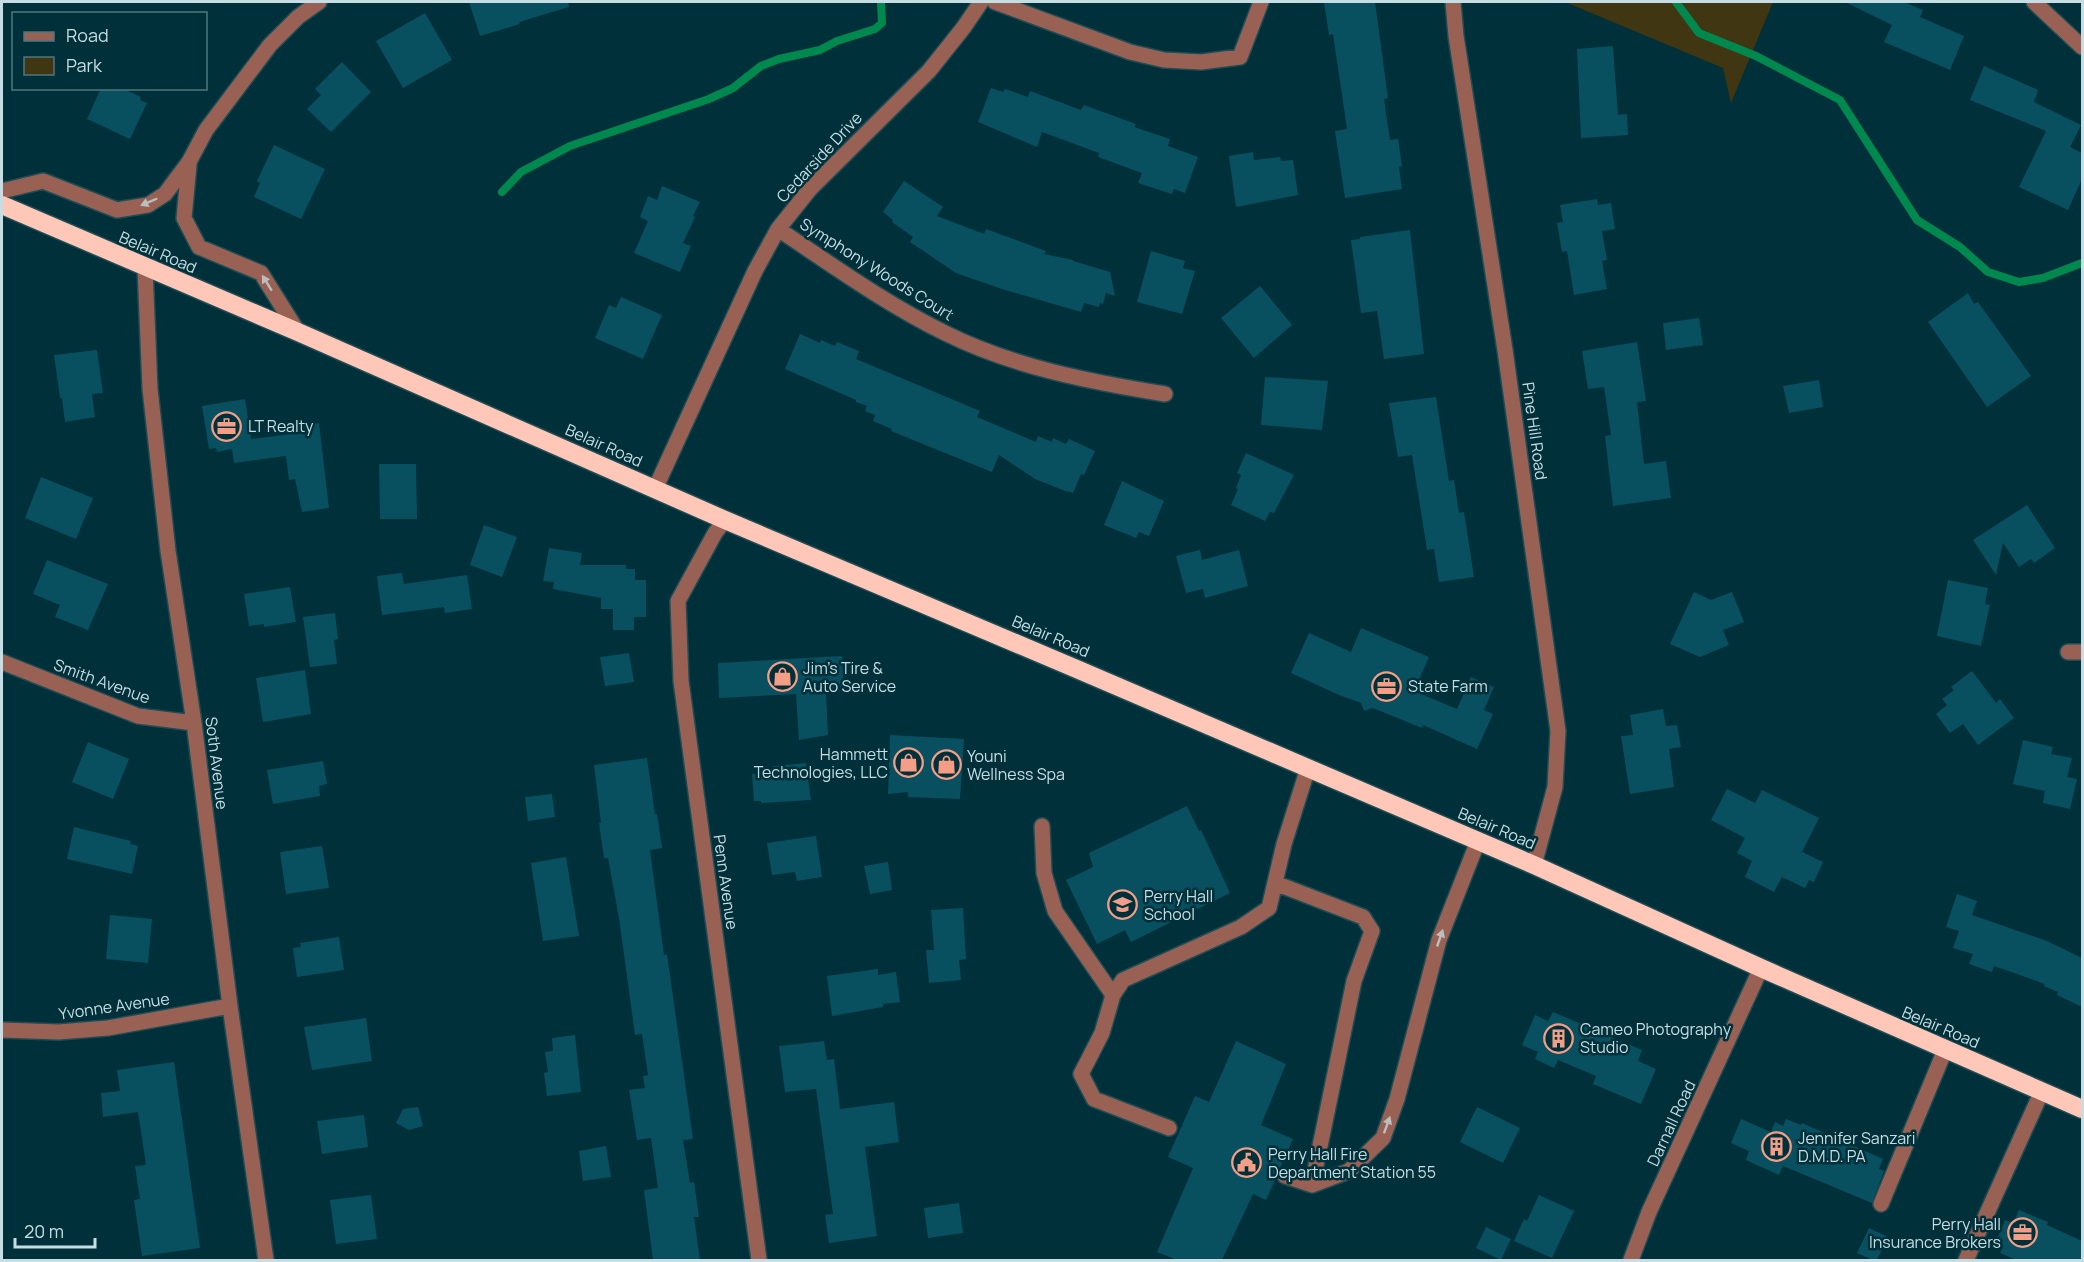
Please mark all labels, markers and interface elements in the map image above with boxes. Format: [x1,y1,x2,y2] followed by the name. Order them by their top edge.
[12,12,207,90] legend
[66,23,109,47] text: Road
[66,53,103,77] text: Park
[771,107,867,207] street label: Cedarside Drive
[140,197,158,207] one-way arrow
[796,213,958,325] street label: Symphony Woods Court
[116,226,200,278] street label: Belair Road
[261,275,272,291] one-way arrow
[1517,381,1553,481] street label: Pine Hill Road
[211,410,243,442] office icon: LT Realty
[248,415,314,437] place label: LT Realty
[562,418,646,472] street label: Belair Road
[1009,610,1093,662] street label: Belair Road
[51,653,153,709] street label: Smith Avenue
[803,657,896,697] place label: Jim's Tire & Auto Service
[766,661,798,693] shop icon: Jim's Tire & Auto Service
[1371,670,1403,702] office icon: State Farm
[1408,675,1488,697] place label: State Farm
[200,715,234,811] street label: Soth Avenue
[754,743,888,783] place label: Hammett Technologies, LLC
[967,745,1065,785] place label: Youni Wellness Spa
[893,747,925,779] shop icon: Hammett Technologies, LLC
[930,749,962,781] shop icon: Youni Wellness Spa
[1455,802,1539,854] street label: Belair Road
[708,833,744,931] street label: Penn Avenue
[1144,885,1213,925] place label: Perry Hall School
[1107,889,1139,921] school or university icon: Perry Hall School
[1436,928,1446,946] one-way arrow
[57,987,171,1025] street label: Yvonne Avenue
[1899,1001,1983,1053] street label: Belair Road
[1580,1018,1732,1058] place label: Cameo Photography Studio
[1543,1022,1575,1054] building icon: Cameo Photography Studio
[1642,1076,1700,1170] street label: Darnall Road
[1383,1116,1393,1134] one-way arrow
[1798,1127,1916,1167] place label: Jennifer Sanzari D.M.D. PA
[1761,1131,1793,1163] building icon: Jennifer Sanzari D.M.D. PA
[1268,1143,1436,1183] place label: Perry Hall Fire Department Station 55
[1231,1147,1263,1179] public building icon: Perry Hall Fire Department Station 55
[15,1211,94,1249] scale bar
[1869,1213,2001,1253] place label: Perry Hall Insurance Brokers
[2006,1217,2038,1249] office icon: Perry Hall Insurance Brokers
[24,1219,64,1243] text: 20 m

